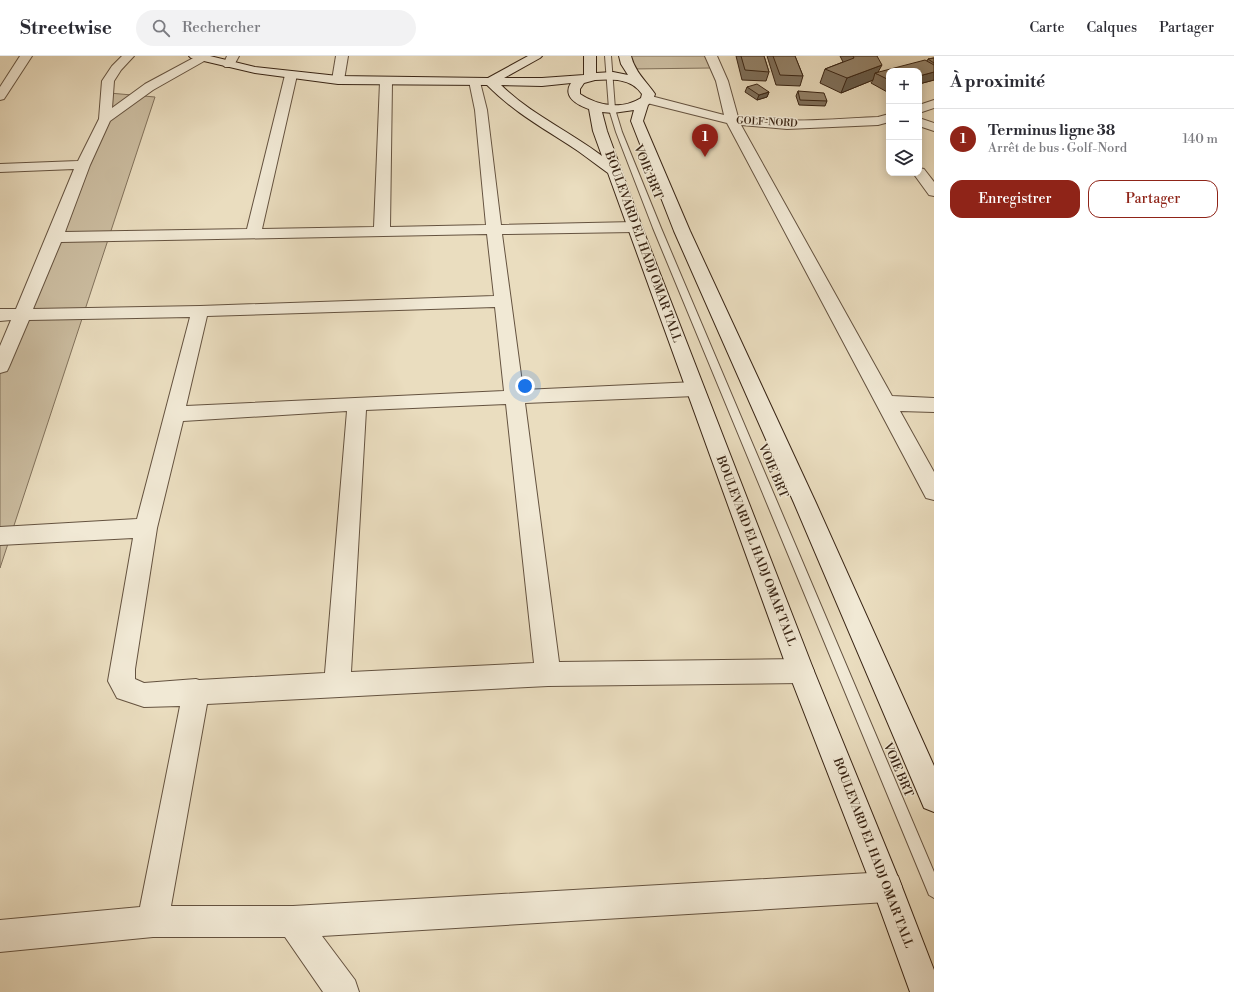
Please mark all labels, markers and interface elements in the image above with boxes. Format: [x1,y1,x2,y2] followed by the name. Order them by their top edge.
[136,10,416,46] search box
[20,16,112,40] text: Streetwise
[150,17,172,39] icon: search
[182,18,260,37] text: Rechercher
[1029,19,1064,37] text: Carte
[1086,19,1137,37] text: Calques
[1159,19,1214,37] text: Partager
[886,68,922,176] map controls
[886,68,922,104] button: +
[950,71,1045,93] text: À proximité
[886,104,922,140] button: −
[736,114,798,130] street label: GOLF-NORD
[988,121,1115,140] text: Terminus ligne 38
[692,124,718,157] pin: 1
[960,131,966,147] text: 1
[1182,131,1218,147] text: 140 m
[886,140,922,176] button: layers
[988,140,1127,156] text: Arrêt de bus · Golf-Nord
[630,142,666,202] street label: VOIE BRT
[601,148,685,345] street label: BOULEVARD EL HADJ OMAR TALL
[950,180,1080,218] button: Enregistrer
[1088,180,1218,218] button: Partager
[515,376,535,396] your location
[754,441,791,501] street label: VOIE BRT
[712,453,799,648] street label: BOULEVARD EL HADJ OMAR TALL
[879,740,916,800] street label: VOIE BRT
[829,755,916,950] street label: BOULEVARD EL HADJ OMAR TALL

